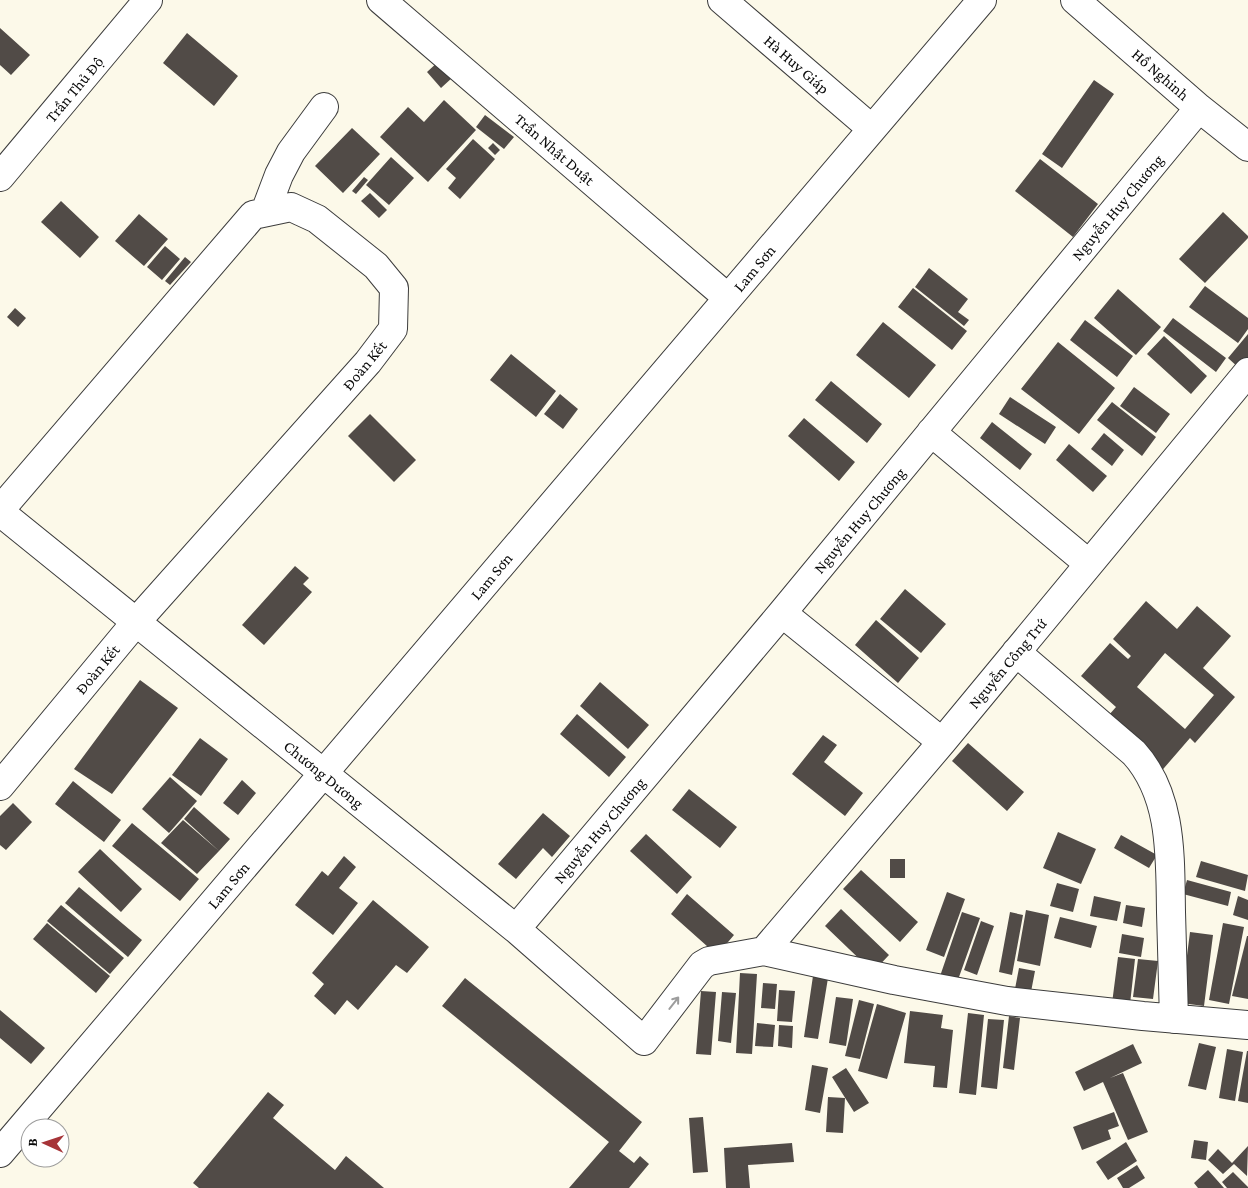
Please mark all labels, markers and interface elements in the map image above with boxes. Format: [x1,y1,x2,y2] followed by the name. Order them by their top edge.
[760,32,833,98] street label: Hà Huy Giáp
[1128,45,1193,105] street label: Hồ Nghinh
[42,53,108,126] street label: Trần Thủ Độ
[511,110,598,190] street label: Trần Nhật Duật
[1068,151,1167,264] street label: Nguyễn Huy Chương
[730,241,779,295] street label: Lam Sơn
[339,337,390,393] street label: Đoàn Kết
[810,464,909,577] street label: Nguyễn Huy Chương
[467,549,516,603] street label: Lam Sơn
[965,615,1051,712] street label: Nguyễn Công Trứ
[72,641,123,697] street label: Đoàn Kết
[280,737,367,813] street label: Chương Dương
[550,774,649,887] street label: Nguyễn Huy Chương
[204,858,253,912] street label: Lam Sơn
[669,997,680,1010] one-way arrow
[20,1118,70,1168] north arrow
[24,1138,40,1147] text: B

